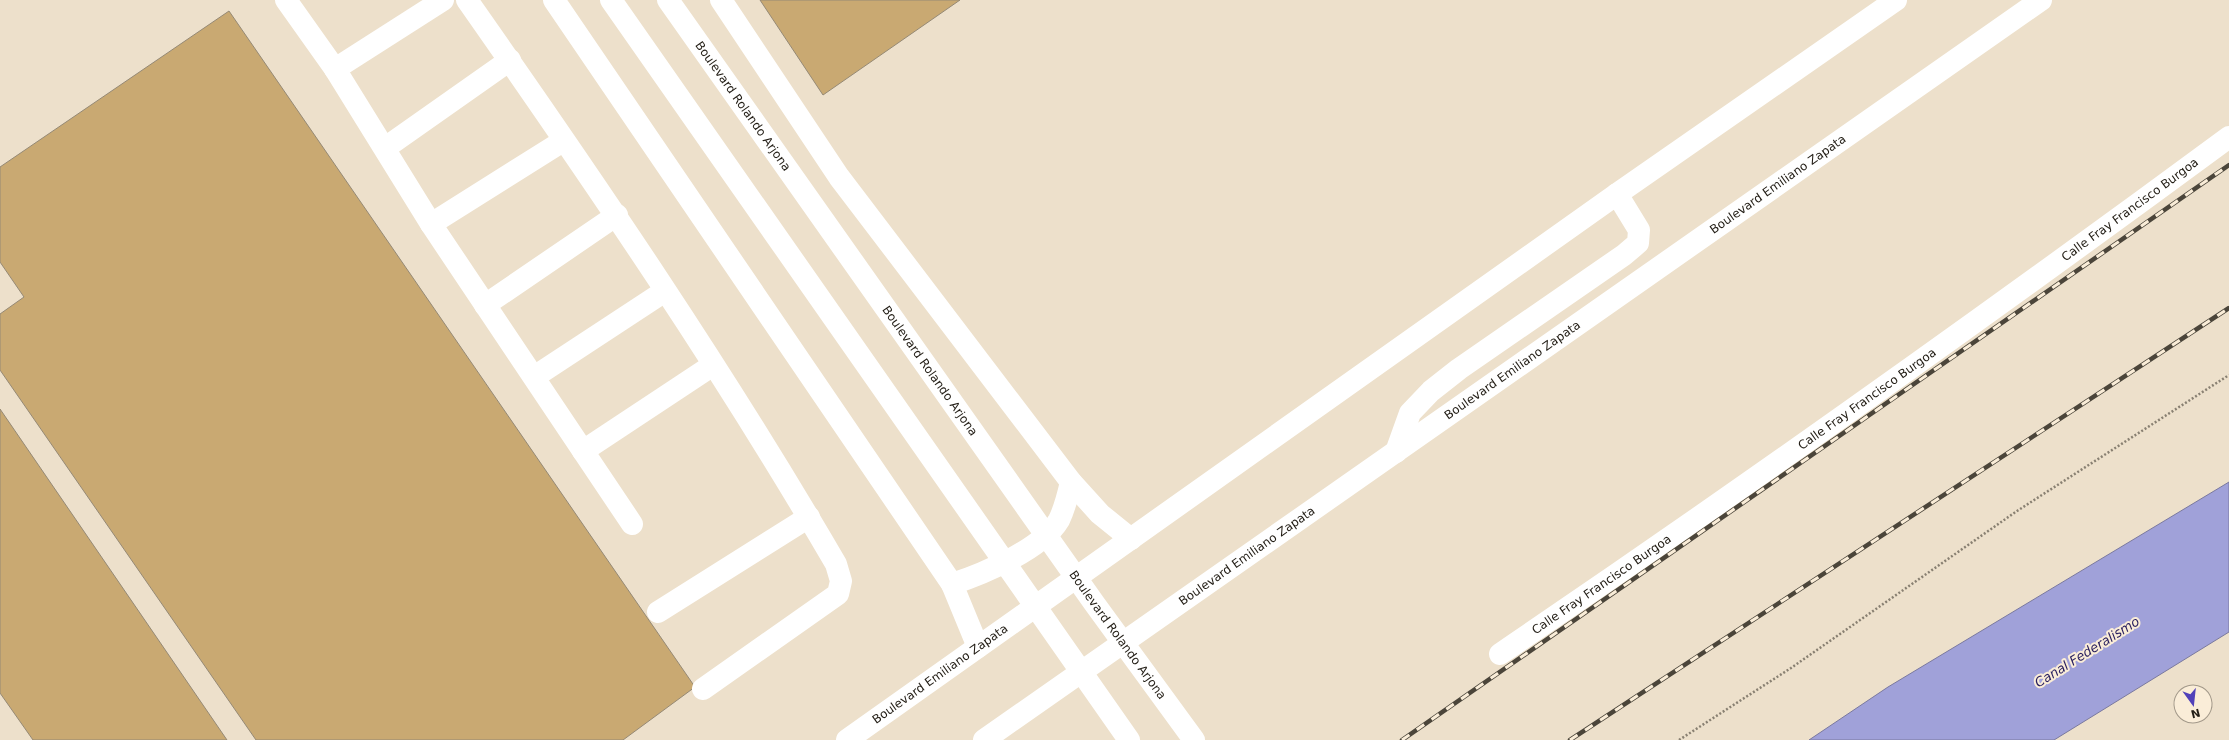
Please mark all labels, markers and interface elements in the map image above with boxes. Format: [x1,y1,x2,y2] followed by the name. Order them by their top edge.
[692,39,794,174] street label: Boulevard Rolando Arjona
[1707,132,1848,237] street label: Boulevard Emiliano Zapata
[2059,155,2201,264] street label: Calle Fray Francisco Burgoa
[879,303,981,438] street label: Boulevard Rolando Arjona
[1442,318,1583,422] street label: Boulevard Emiliano Zapata
[1795,345,1939,453] street label: Calle Fray Francisco Burgoa
[1176,504,1318,608] street label: Boulevard Emiliano Zapata
[1529,532,1674,637] street label: Calle Fray Francisco Burgoa
[1066,568,1169,702] street label: Boulevard Rolando Arjona
[2032,614,2142,690] water label: Canal Federalismo
[870,621,1010,727] street label: Boulevard Emiliano Zapata
[2173,684,2213,724] north arrow
[2189,706,2202,721] text: N

